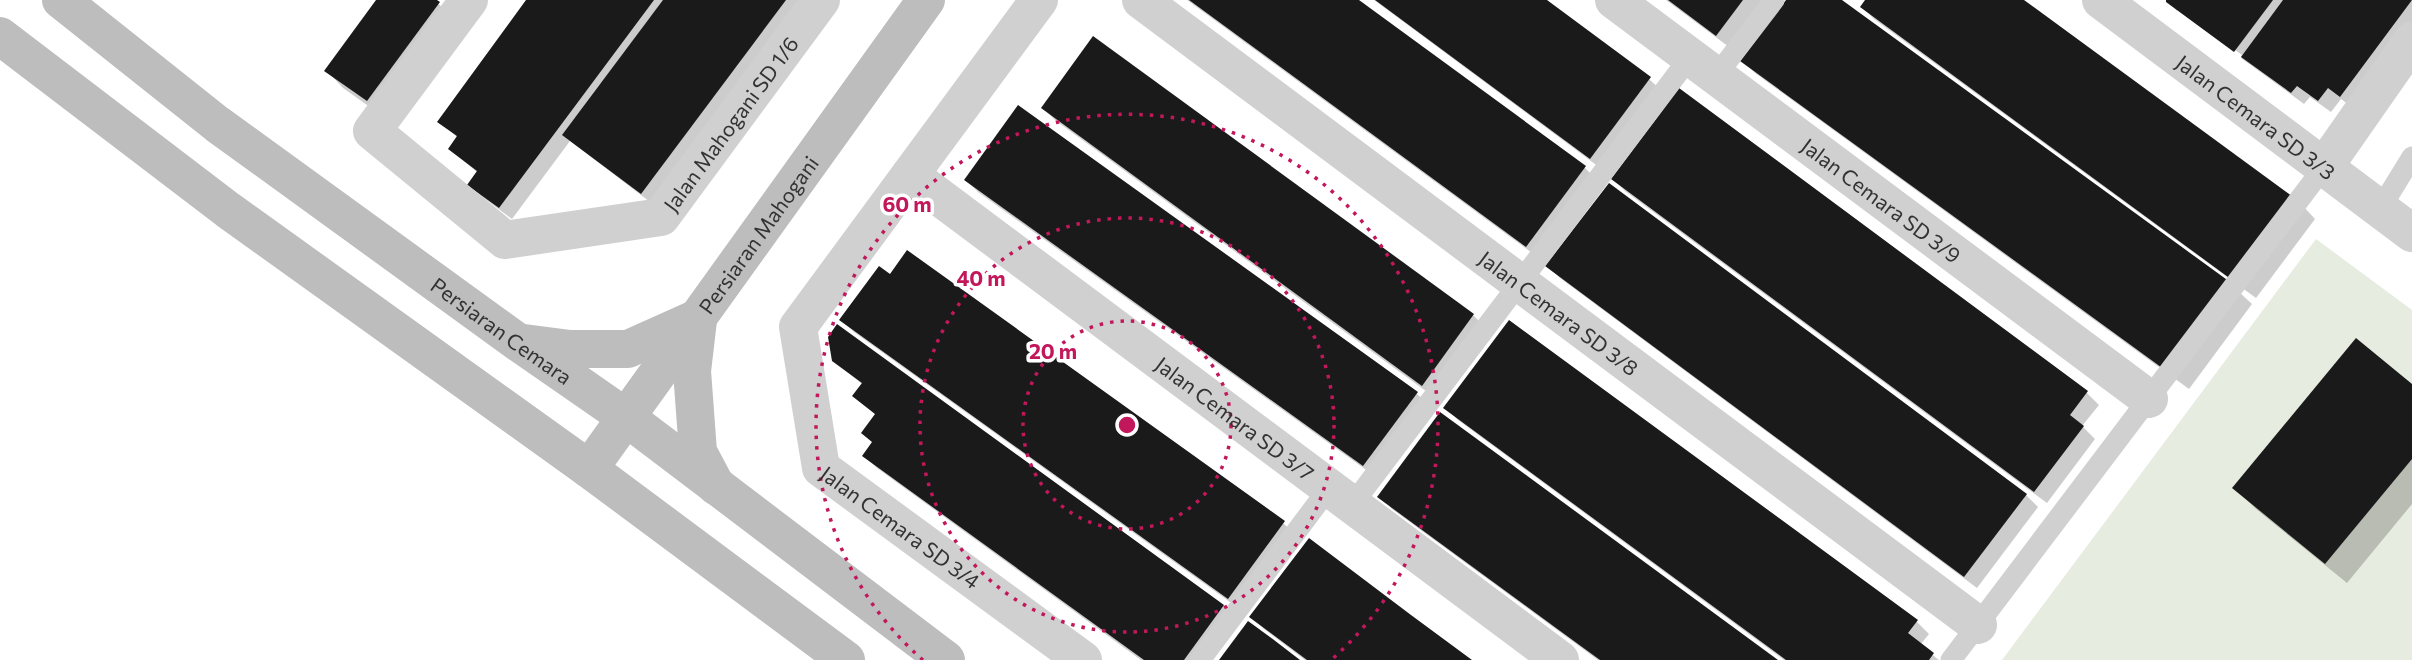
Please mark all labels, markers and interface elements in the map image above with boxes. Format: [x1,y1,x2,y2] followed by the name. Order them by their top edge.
[657,31,803,216] street label: Jalan Mahogani SD 1/6
[2172,49,2341,184] street label: Jalan Cemara SD 3/3
[1797,132,1966,267] street label: Jalan Cemara SD 3/9
[693,151,823,318] street label: Persiaran Mahogani
[882,191,932,216] text: 60 m
[1475,245,1644,380] street label: Jalan Cemara SD 3/8
[956,265,1006,290] text: 40 m
[427,271,577,389] street label: Persiaran Cemara
[1029,338,1077,363] text: 20 m
[1151,351,1320,485] street label: Jalan Cemara SD 3/7
[1115,413,1139,437] centre of rings
[816,460,986,593] street label: Jalan Cemara SD 3/4

